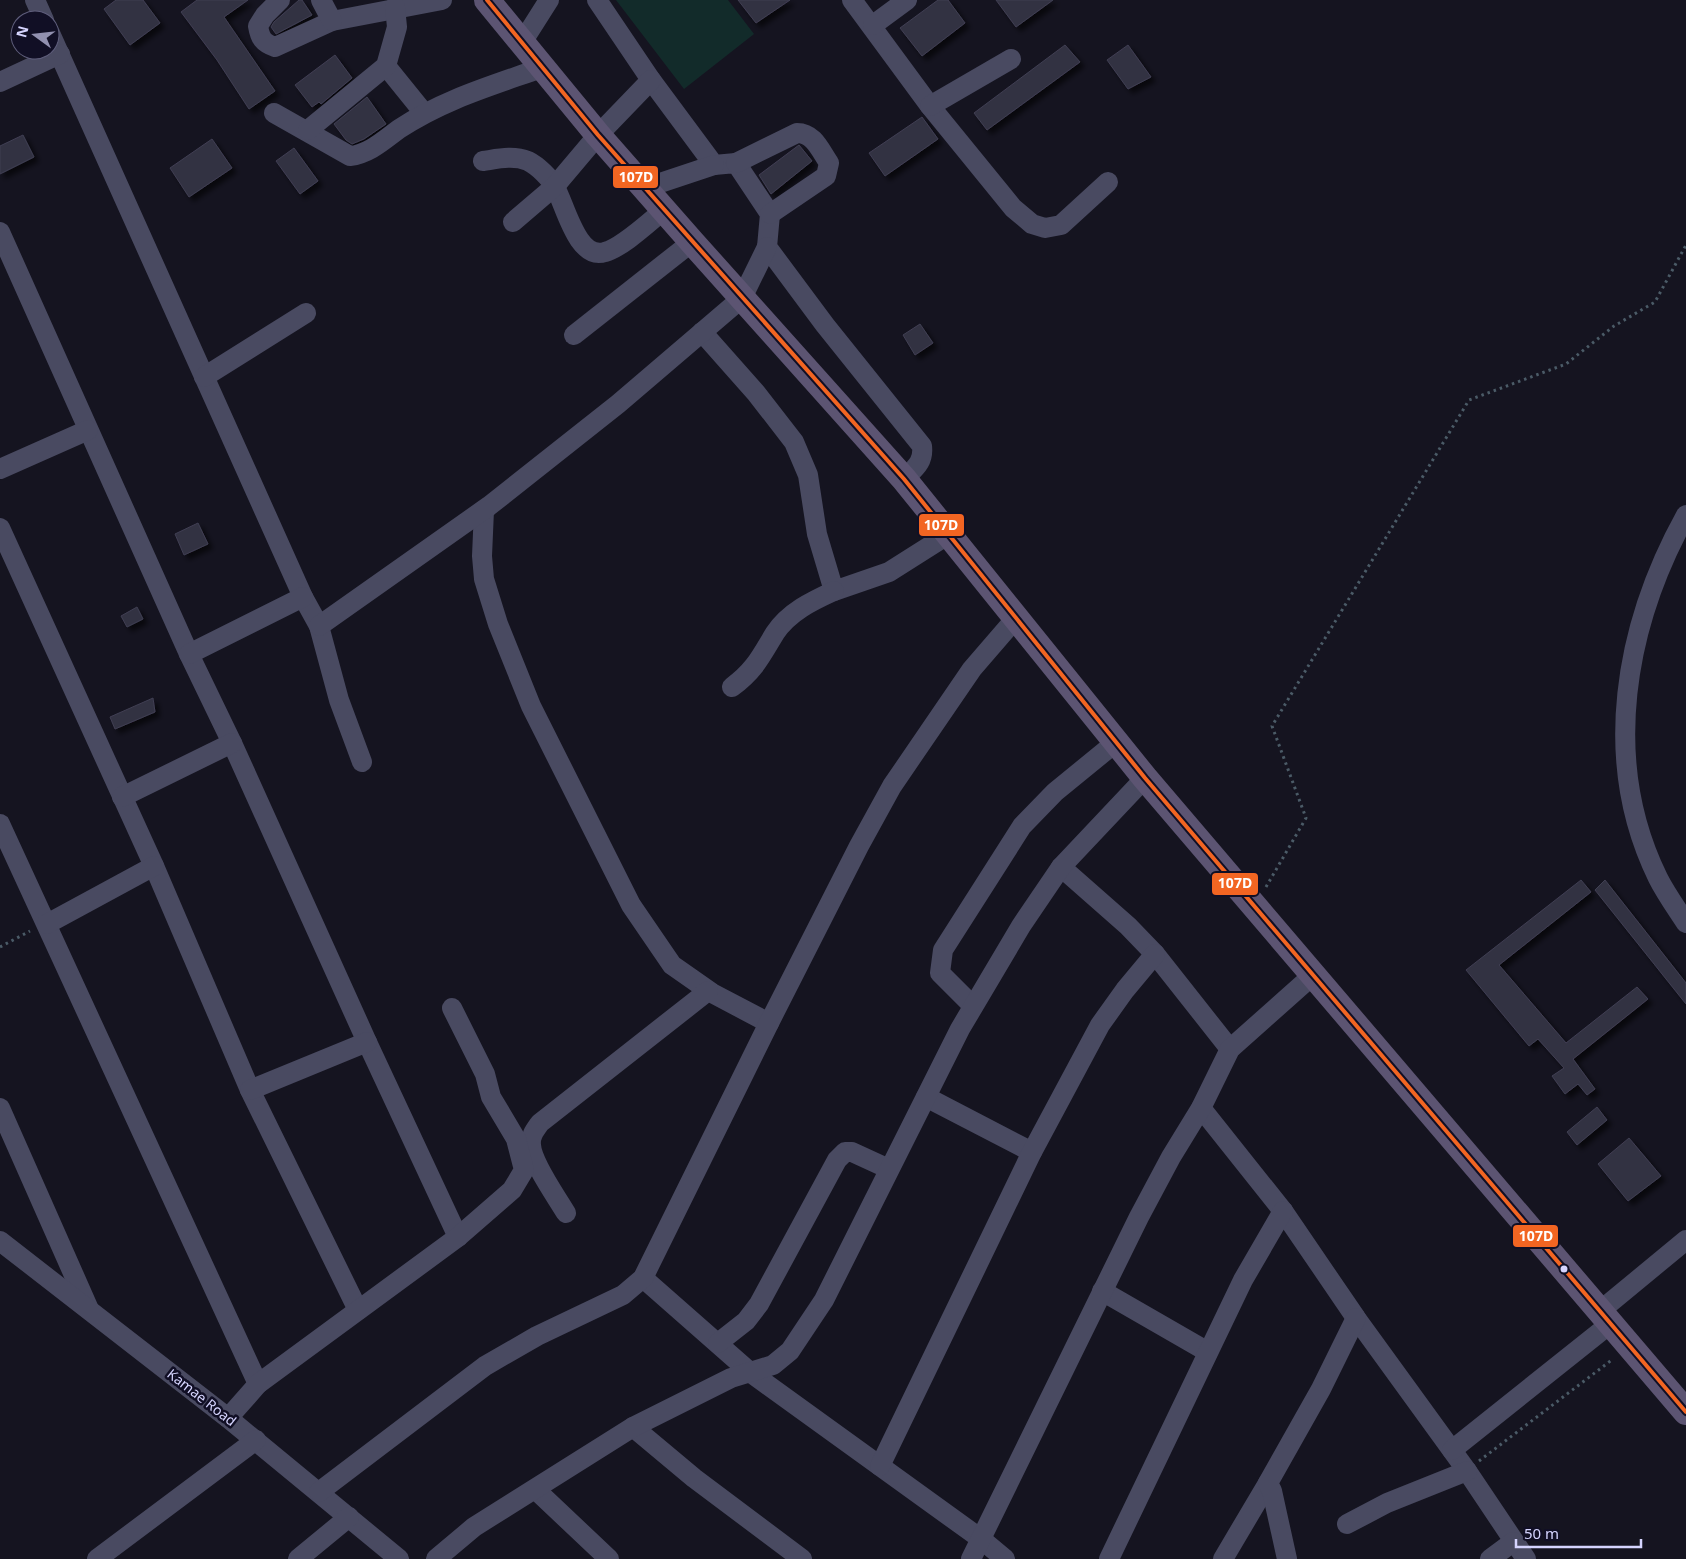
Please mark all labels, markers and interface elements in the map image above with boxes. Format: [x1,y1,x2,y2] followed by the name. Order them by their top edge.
[10,10,60,60] north arrow
[11,24,33,39] text: N
[612,165,659,189] line badge: 107D
[619,167,653,186] text: 107D
[918,513,965,537] line badge: 107D
[924,515,958,534] text: 107D
[1211,872,1259,896] line badge: 107D
[1218,873,1252,892] text: 107D
[1512,1224,1559,1248] line badge: 107D
[1519,1226,1553,1245] text: 107D
[1559,1264,1569,1274] unlabelled marker
[164,1364,240,1430] street label: Kamae Road
[1516,1516,1641,1548] scale bar
[1524,1523,1559,1543] text: 50 m

